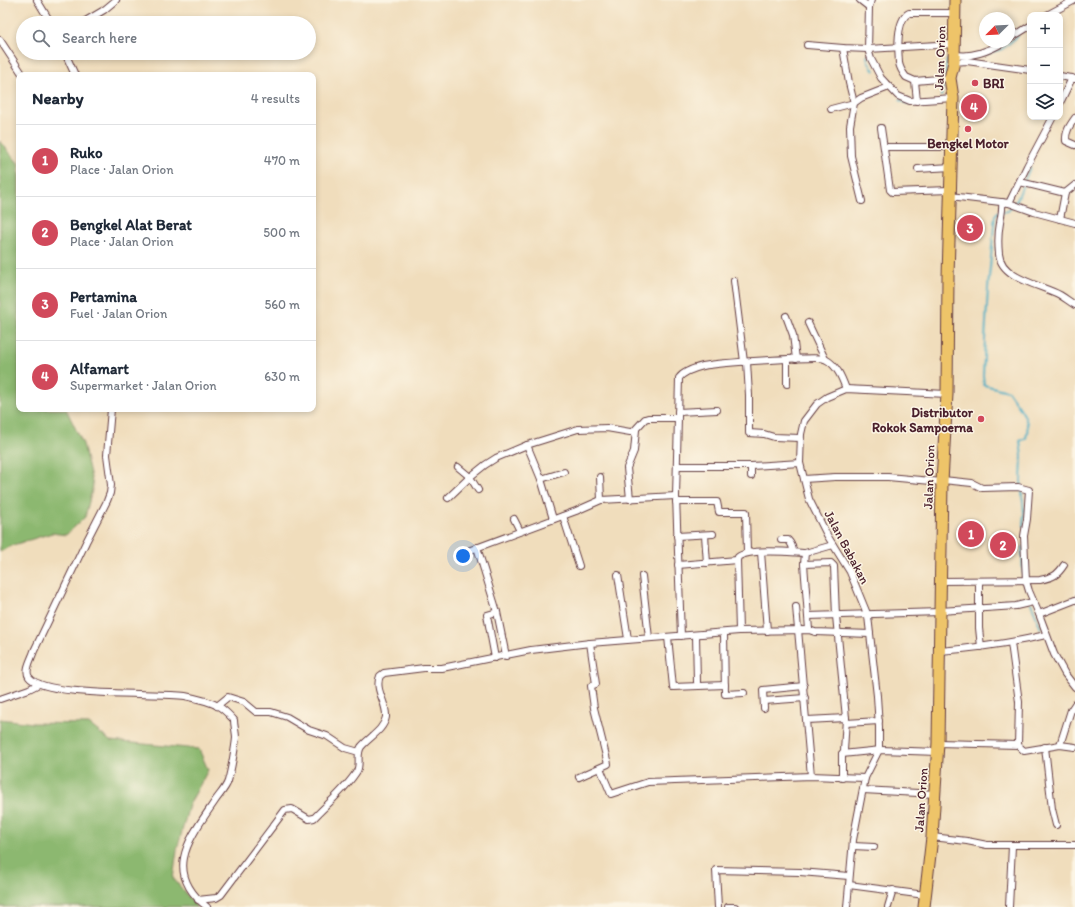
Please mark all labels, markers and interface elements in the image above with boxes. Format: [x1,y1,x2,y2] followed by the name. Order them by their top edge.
[979,12,1015,48] north arrow
[1027,12,1063,120] map controls
[1027,12,1063,48] button: +
[16,16,316,60] search box
[931,25,949,91] street label: Jalan Orion
[30,27,52,49] icon: search
[62,29,137,47] text: Search here
[1027,48,1063,84] button: −
[983,76,1004,91] place label: BRI
[970,78,980,88] marker: BRI
[1027,84,1063,120] button: layers
[32,88,84,108] text: Nearby
[251,91,300,106] text: 4 results
[961,92,987,122] pin: 4
[963,124,973,134] marker: Bengkel Motor
[927,136,1010,152] place label: Bengkel Motor
[70,144,103,162] text: Ruko
[42,153,48,168] text: 1
[264,153,300,168] text: 470 m
[70,162,174,177] text: Place · Jalan Orion
[957,213,983,243] pin: 3
[70,216,192,234] text: Bengkel Alat Berat
[42,225,48,240] text: 2
[263,225,300,240] text: 500 m
[70,234,174,249] text: Place · Jalan Orion
[70,288,137,306] text: Pertamina
[41,297,49,312] text: 3
[264,297,300,312] text: 560 m
[70,306,167,321] text: Fuel · Jalan Orion
[70,360,129,378] text: Alfamart
[41,369,49,384] text: 4
[264,369,300,384] text: 630 m
[70,378,217,393] text: Supermarket · Jalan Orion
[872,405,974,436] place label: Distributor Rokok Sampoerna
[976,414,986,424] marker: Distributor Rokok Sampoerna
[920,444,938,510] street label: Jalan Orion
[821,508,873,586] street label: Jalan Babakan
[958,519,984,549] pin: 1
[990,530,1016,560] pin: 2
[453,546,473,566] your location
[911,767,931,833] street label: Jalan Orion

